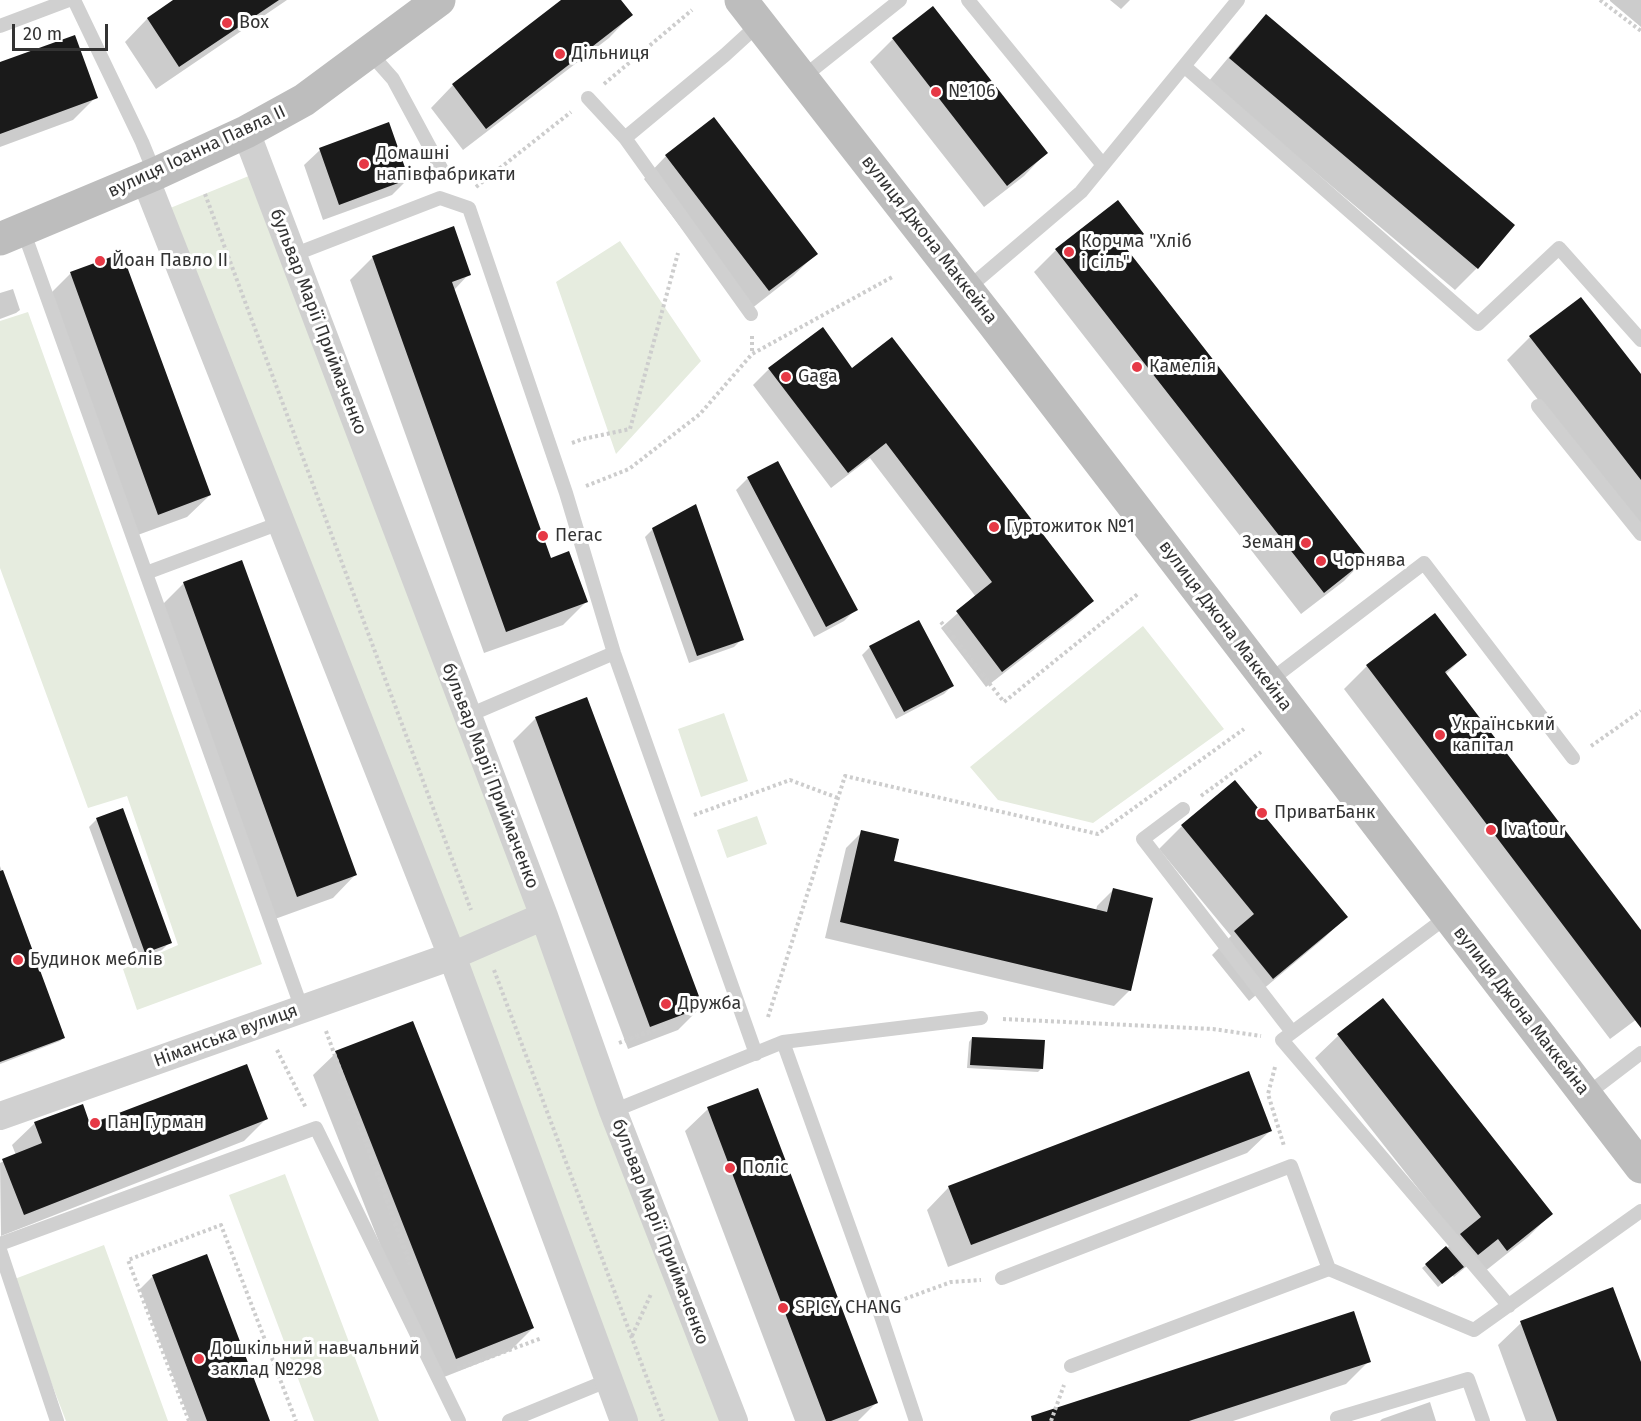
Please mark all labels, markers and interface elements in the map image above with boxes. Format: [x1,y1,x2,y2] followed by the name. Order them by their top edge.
[15,12,111,50] scale bar
[239,12,269,34] place label: Box
[220,16,234,30] marker: Box
[23,23,62,45] text: 20 m
[572,43,650,65] place label: Дільниця
[553,47,567,61] marker: Дільниця
[948,81,996,103] place label: №106
[929,85,943,99] marker: №106
[105,101,289,203] street label: вулиця Іоанна Павла II
[376,143,516,186] place label: Домашні напівфабрикати
[857,151,1001,329] street label: вулиця Джона Маккейна
[357,157,371,171] marker: Домашні напівфабрикати
[265,206,371,438] street label: бульвар Марії Приймаченко
[1081,231,1192,274] place label: Корчма "Хліб і сіль"
[1062,245,1076,259] marker: Корчма "Хліб і сіль"
[112,250,228,272] place label: Йоан Павло II
[93,254,107,268] marker: Йоан Павло II
[1149,356,1216,378] place label: Камелія
[1130,360,1144,374] marker: Камелія
[798,366,838,388] place label: Gaga
[779,370,793,384] marker: Gaga
[1006,516,1135,538] place label: Гуртожиток №1
[987,520,1001,534] marker: Гуртожиток №1
[555,525,602,547] place label: Пегас
[536,529,550,543] marker: Пегас
[1242,532,1294,554] place label: Земан
[1154,536,1296,716] street label: вулиця Джона Маккейна
[1299,536,1313,550] marker: Земан
[1333,550,1406,572] place label: Чорнява
[1314,554,1328,568] marker: Чорнява
[437,660,543,892] street label: бульвар Марії Приймаченко
[1452,714,1555,756] place label: Український капітал
[1433,728,1447,742] marker: Український капітал
[1274,802,1375,824] place label: ПриватБанк
[1255,806,1269,820] marker: ПриватБанк
[1503,819,1566,841] place label: Iva tour
[1484,823,1498,837] marker: Iva tour
[1449,922,1593,1100] street label: вулиця Джона Маккейна
[30,949,163,971] place label: Будинок меблів
[11,953,25,967] marker: Будинок меблів
[678,993,741,1015] place label: Дружба
[659,997,673,1011] marker: Дружба
[151,1000,301,1072] street label: Німанська вулиця
[107,1112,204,1134] place label: Пан Гурман
[88,1116,102,1130] marker: Пан Гурман
[607,1116,713,1348] street label: бульвар Марії Приймаченко
[742,1157,789,1179] place label: Поліс
[723,1161,737,1175] marker: Поліс
[795,1297,901,1319] place label: SPICY CHANG
[776,1301,790,1315] marker: SPICY CHANG
[211,1338,420,1380] place label: Дошкільний навчальний заклад №298
[192,1352,206,1366] marker: Дошкільний навчальний заклад №298

